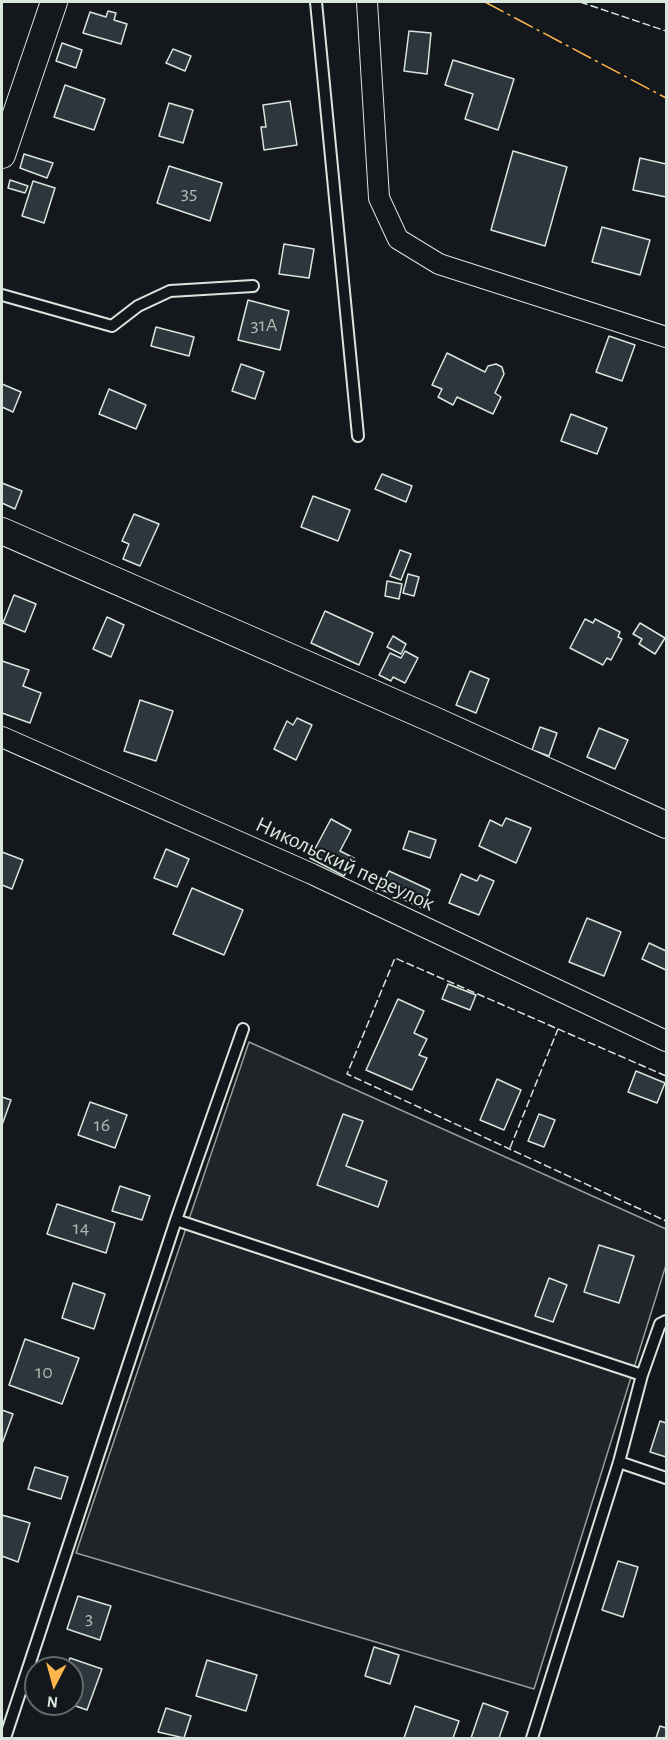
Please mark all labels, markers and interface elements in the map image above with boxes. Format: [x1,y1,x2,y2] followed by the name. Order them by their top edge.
[181,181,197,205] house number: 35
[251,313,277,337] house number: 31А
[251,811,439,917] street label: Никольский переулок
[94,1113,110,1137] house number: 16
[73,1216,89,1240] house number: 14
[35,1360,53,1384] house number: 10
[85,1606,93,1630] house number: 3
[24,1656,84,1716] north arrow
[46,1693,59,1710] text: N

